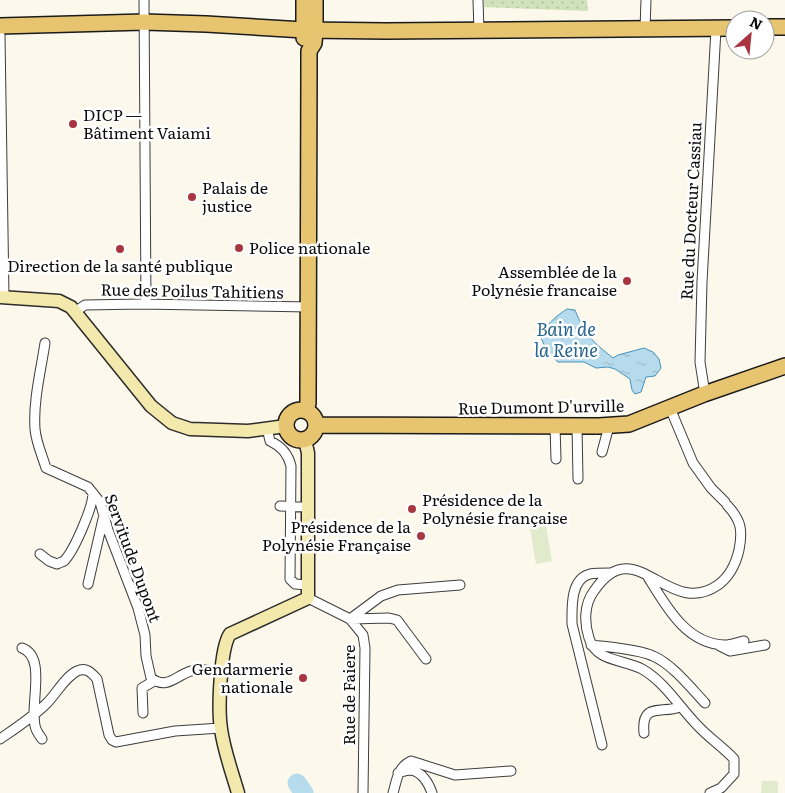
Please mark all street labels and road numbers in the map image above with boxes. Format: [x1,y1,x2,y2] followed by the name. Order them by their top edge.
[673,121,707,301] street label: Rue du Docteur Cassiau
[100,276,284,304] street label: Rue des Poilus Tahitiens
[458,393,624,419] street label: Rue Dumont D'urville
[100,490,169,626] street label: Servitude Dupont
[336,645,360,745] street label: Rue de Faiere

